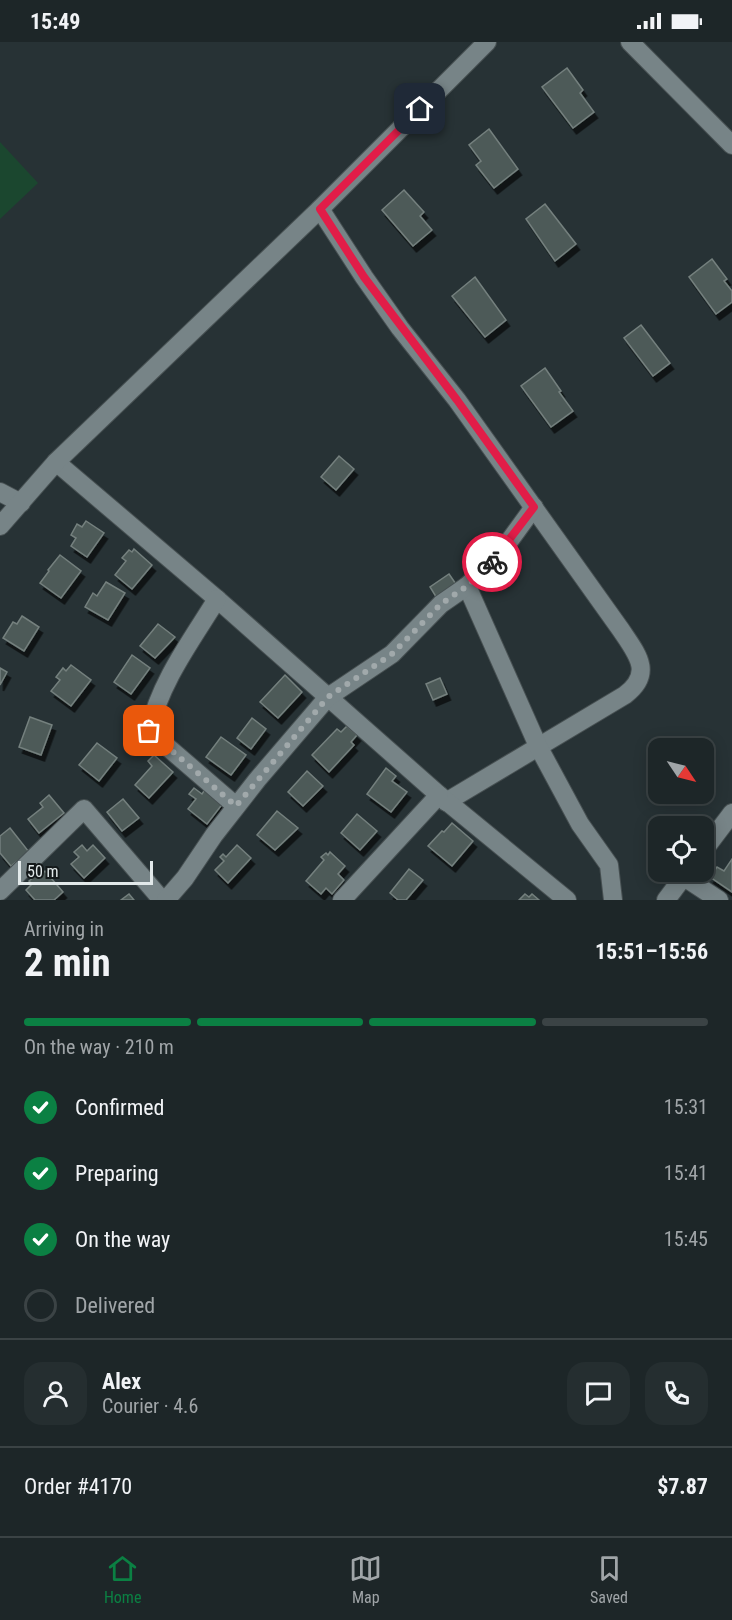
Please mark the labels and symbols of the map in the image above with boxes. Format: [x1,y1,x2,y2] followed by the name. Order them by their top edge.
[394,83,445,134] pin
[462,532,522,592] courier
[123,705,174,756] pin
[648,738,714,804] north arrow
[18,858,153,886] scale bar

